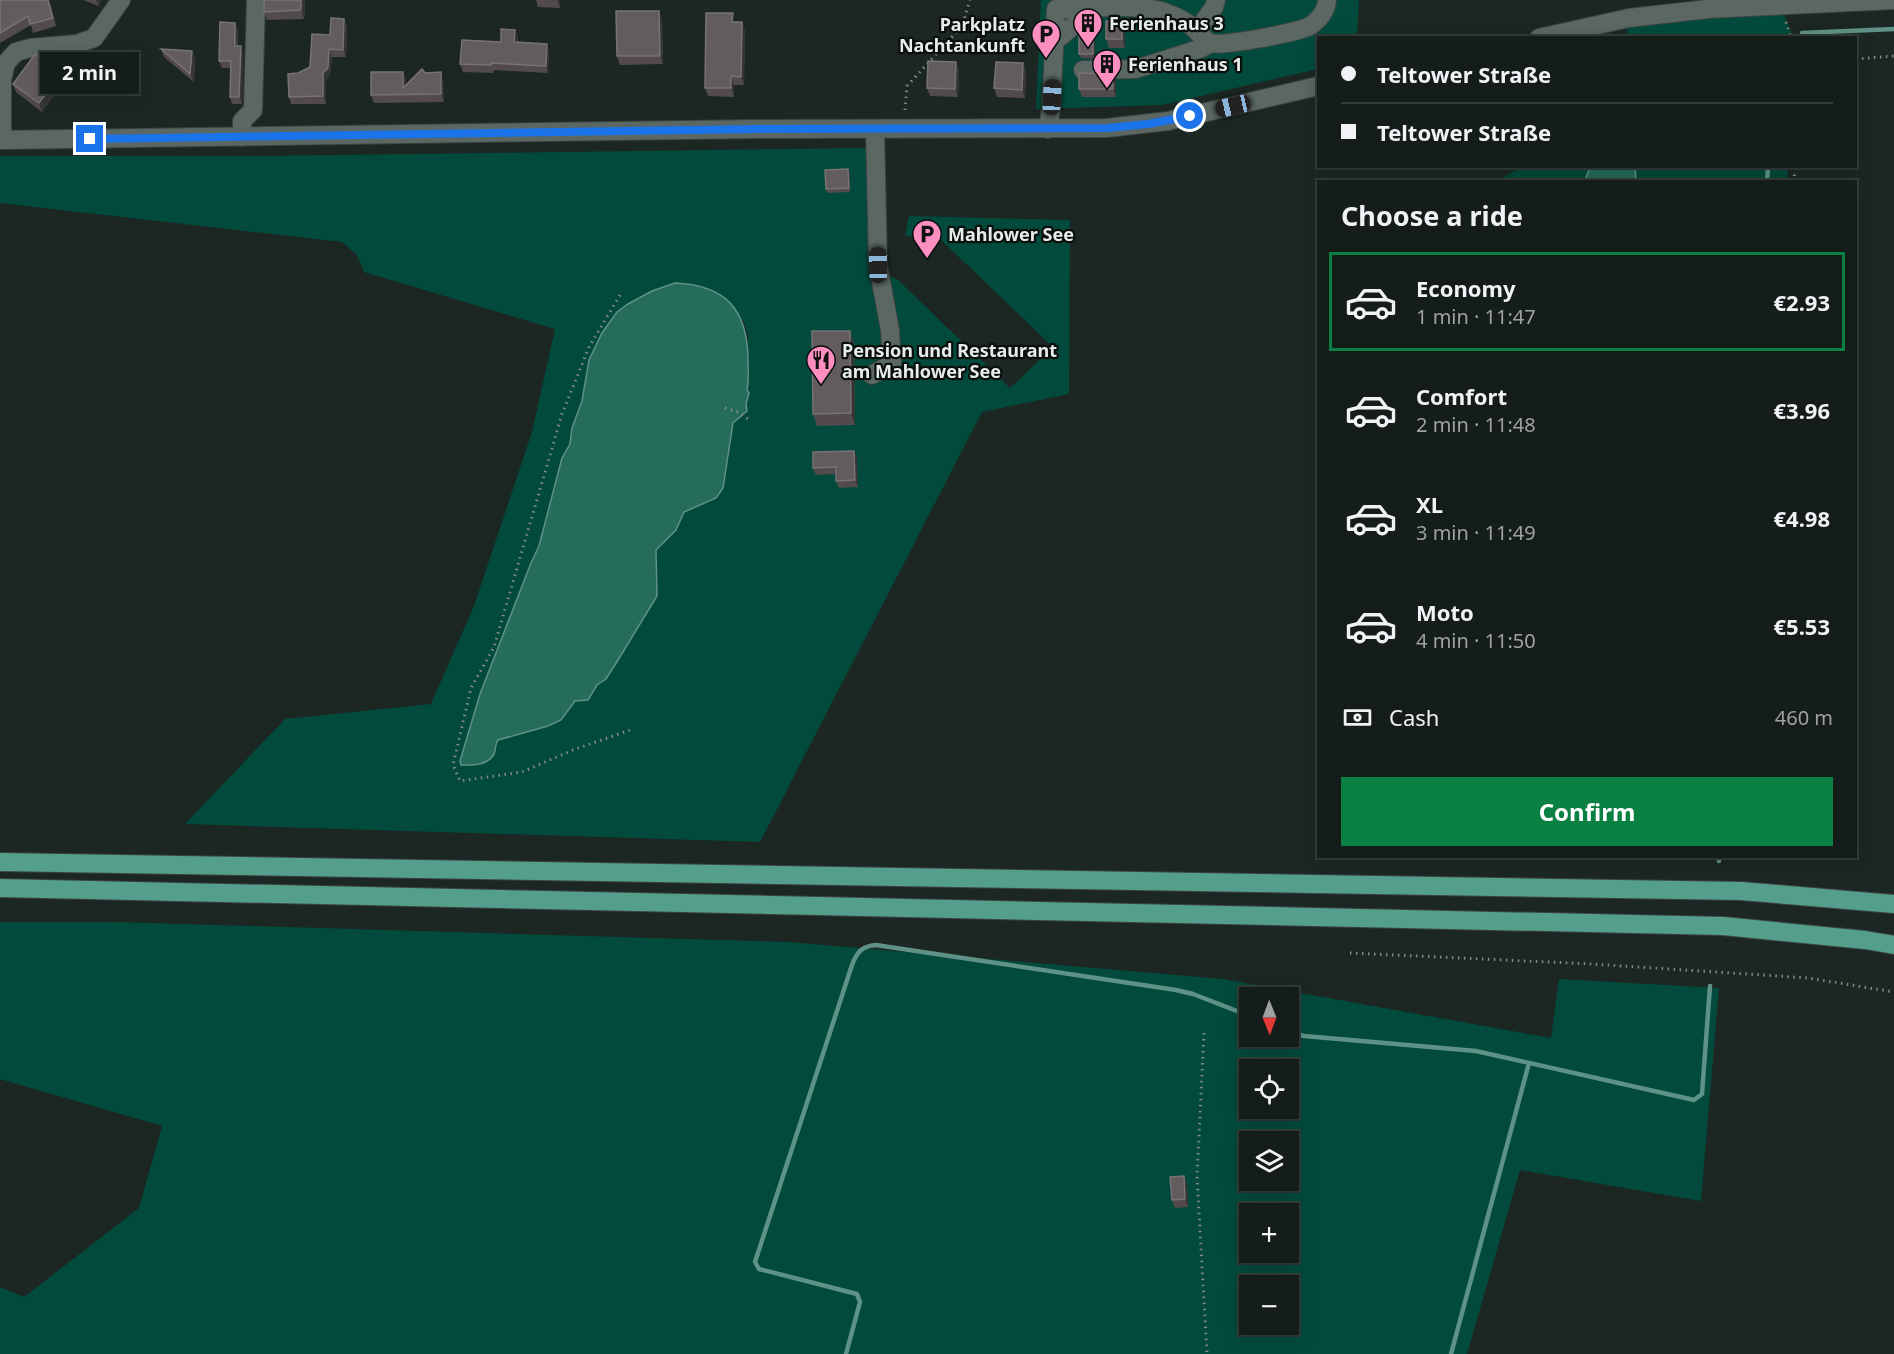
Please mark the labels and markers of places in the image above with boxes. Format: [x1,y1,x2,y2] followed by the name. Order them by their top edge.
[1072,7,1104,49] building icon: Ferienhaus 3
[1109,11,1224,35] place label: Ferienhaus 3
[899,12,1025,57] place label: Parkplatz Nachtankunft
[1030,18,1062,60] parking icon: Parkplatz Nachtankunft
[1091,48,1123,90] building icon: Ferienhaus 1
[1128,52,1243,76] place label: Ferienhaus 1
[911,218,943,260] parking icon: Mahlower See
[948,222,1074,246] place label: Mahlower See
[842,338,1057,383] place label: Pension und Restaurant am Mahlower See
[805,344,837,386] restaurant icon: Pension und Restaurant am Mahlower See

